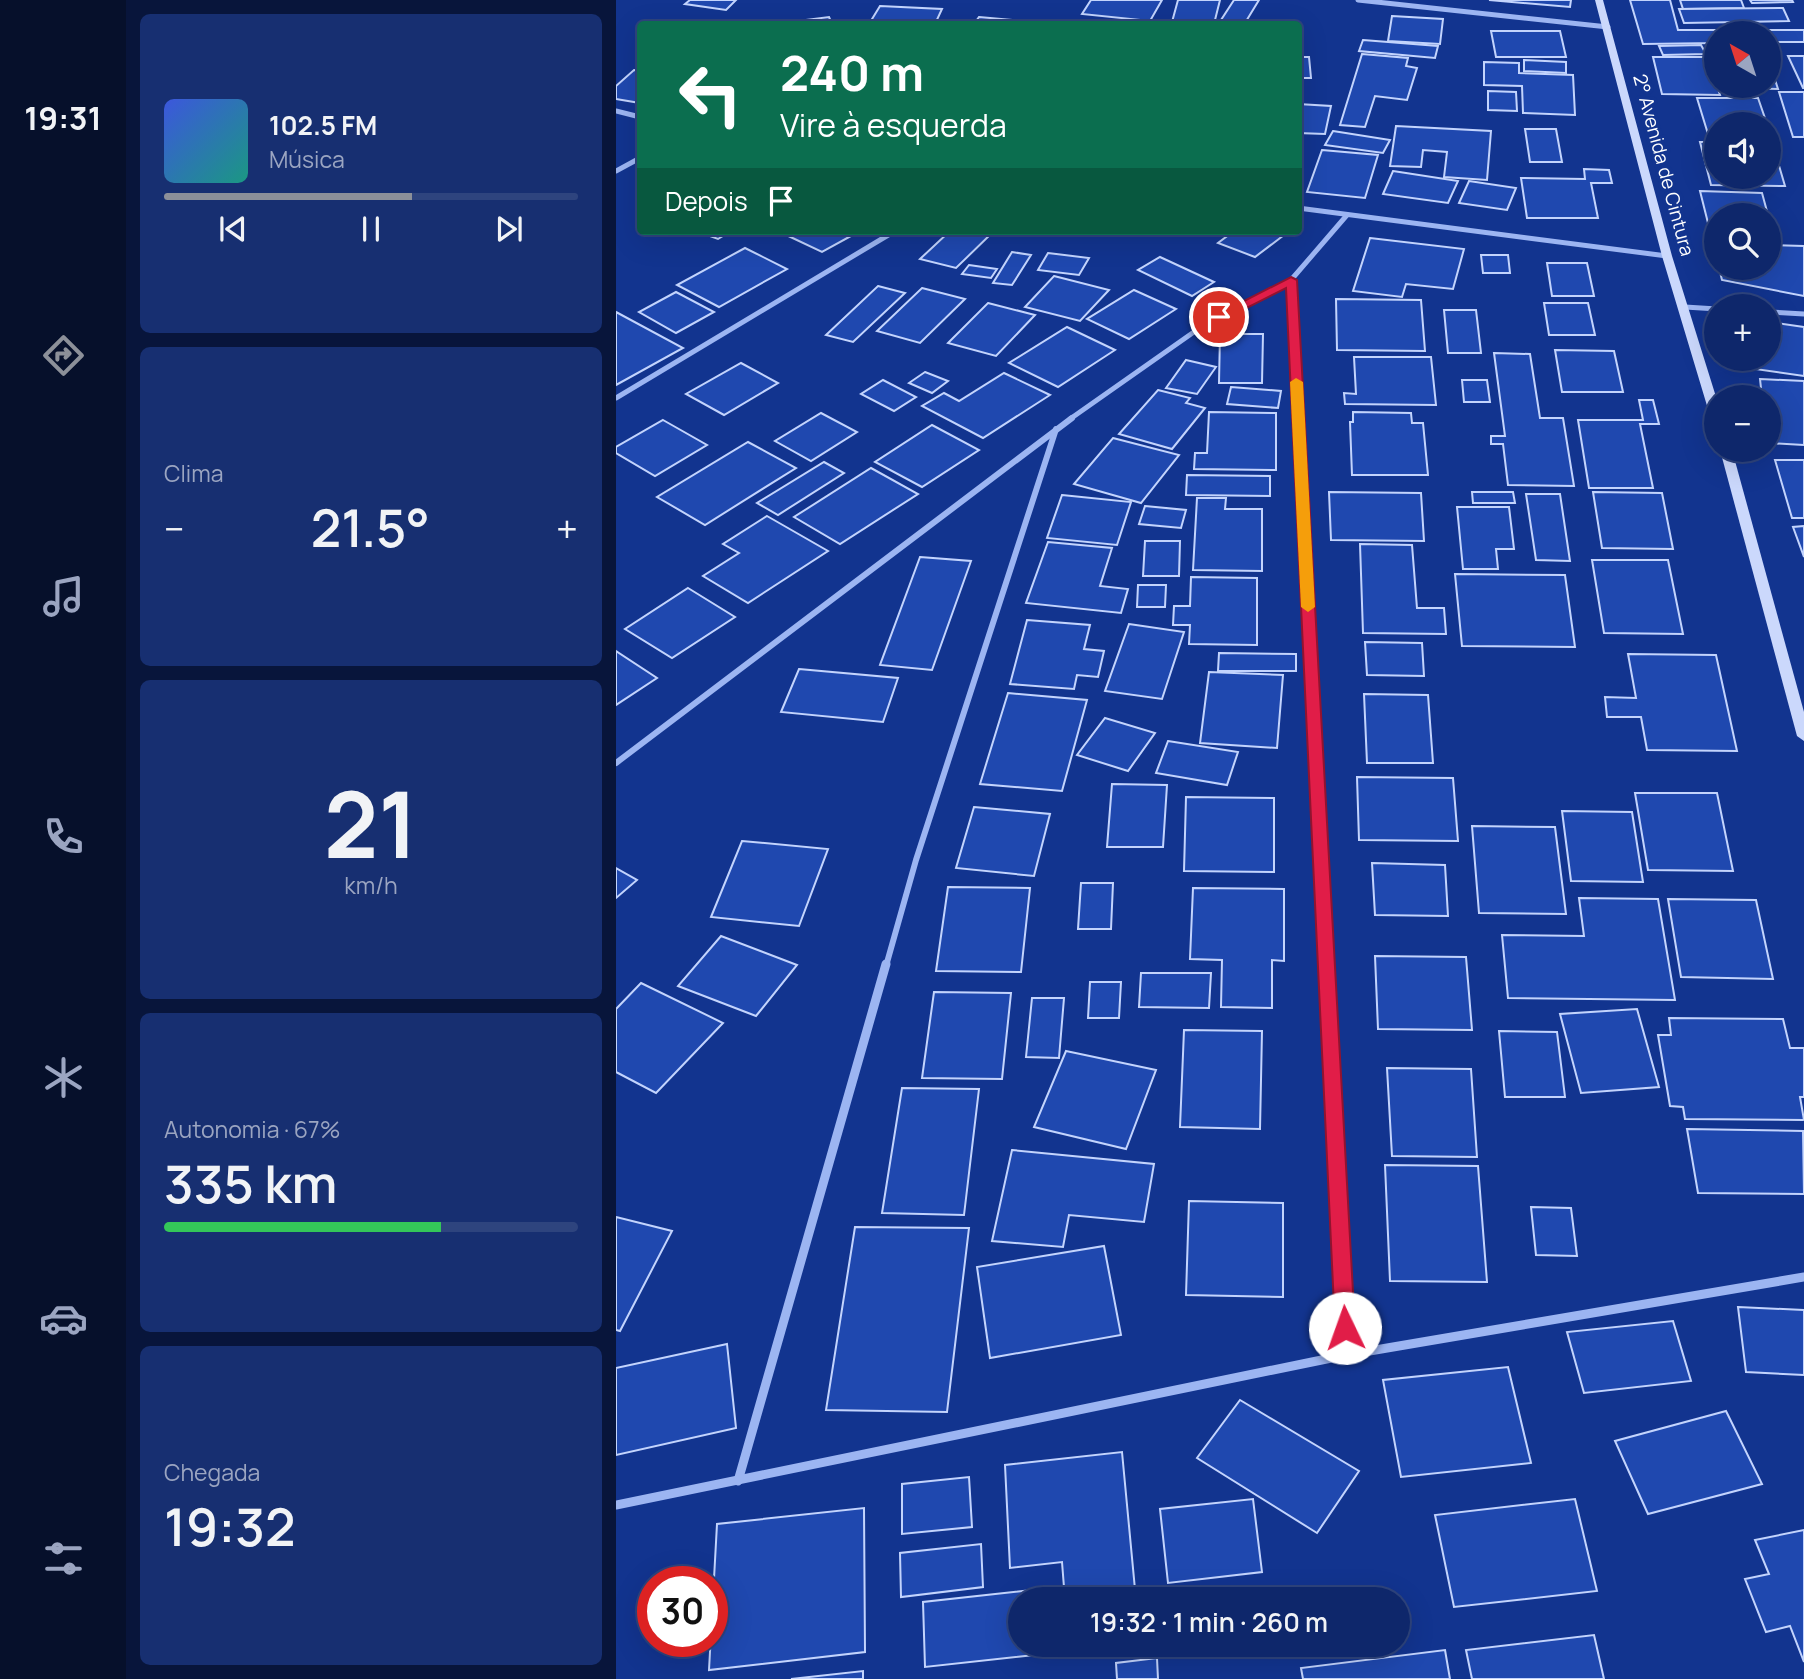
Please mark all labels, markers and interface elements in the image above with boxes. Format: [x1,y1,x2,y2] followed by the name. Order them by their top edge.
[1704,21,1782,98] north arrow
[1704,21,1781,462] map controls
[780,39,924,106] text: 240 m
[665,49,756,140] icon: left
[1627,71,1701,259] street label: 2° Avenida de Cintura
[24,96,102,140] text: 19:31
[780,103,1007,147] text: Vire à esquerda
[269,107,377,143] text: 102.5 FM
[1704,112,1781,189] button: sound
[269,143,345,175] text: Música
[762,182,800,220] icon: arrive
[665,183,748,219] text: Depois
[1704,203,1781,280] button: search
[214,210,252,248] icon: previous
[352,210,390,248] icon: pause
[490,210,528,248] icon: next
[1189,287,1249,347] pin
[1704,294,1781,371] button: +
[1200,298,1238,336] icon: arrive
[39,331,88,380] icon: directions
[1704,385,1781,462] button: −
[164,457,223,489] text: Clima
[311,492,430,563] text: 21.5°
[164,502,185,554] text: −
[556,502,578,554] text: +
[39,572,88,621] icon: music
[324,761,418,885] text: 21
[39,812,88,861] icon: phone
[344,869,398,901] text: km/h
[39,1053,88,1102] icon: climate
[164,1113,340,1145] text: Autonomia · 67%
[164,1148,337,1219] text: 335 km
[1308,1291,1382,1365] position arrow
[39,1294,88,1343] icon: car
[164,1456,260,1488] text: Chegada
[164,1491,296,1562] text: 19:32
[39,1534,88,1583] icon: filters
[637,1566,728,1657] speed limit sign: 30
[1090,1604,1328,1640] text: 19:32 · 1 min · 260 m

